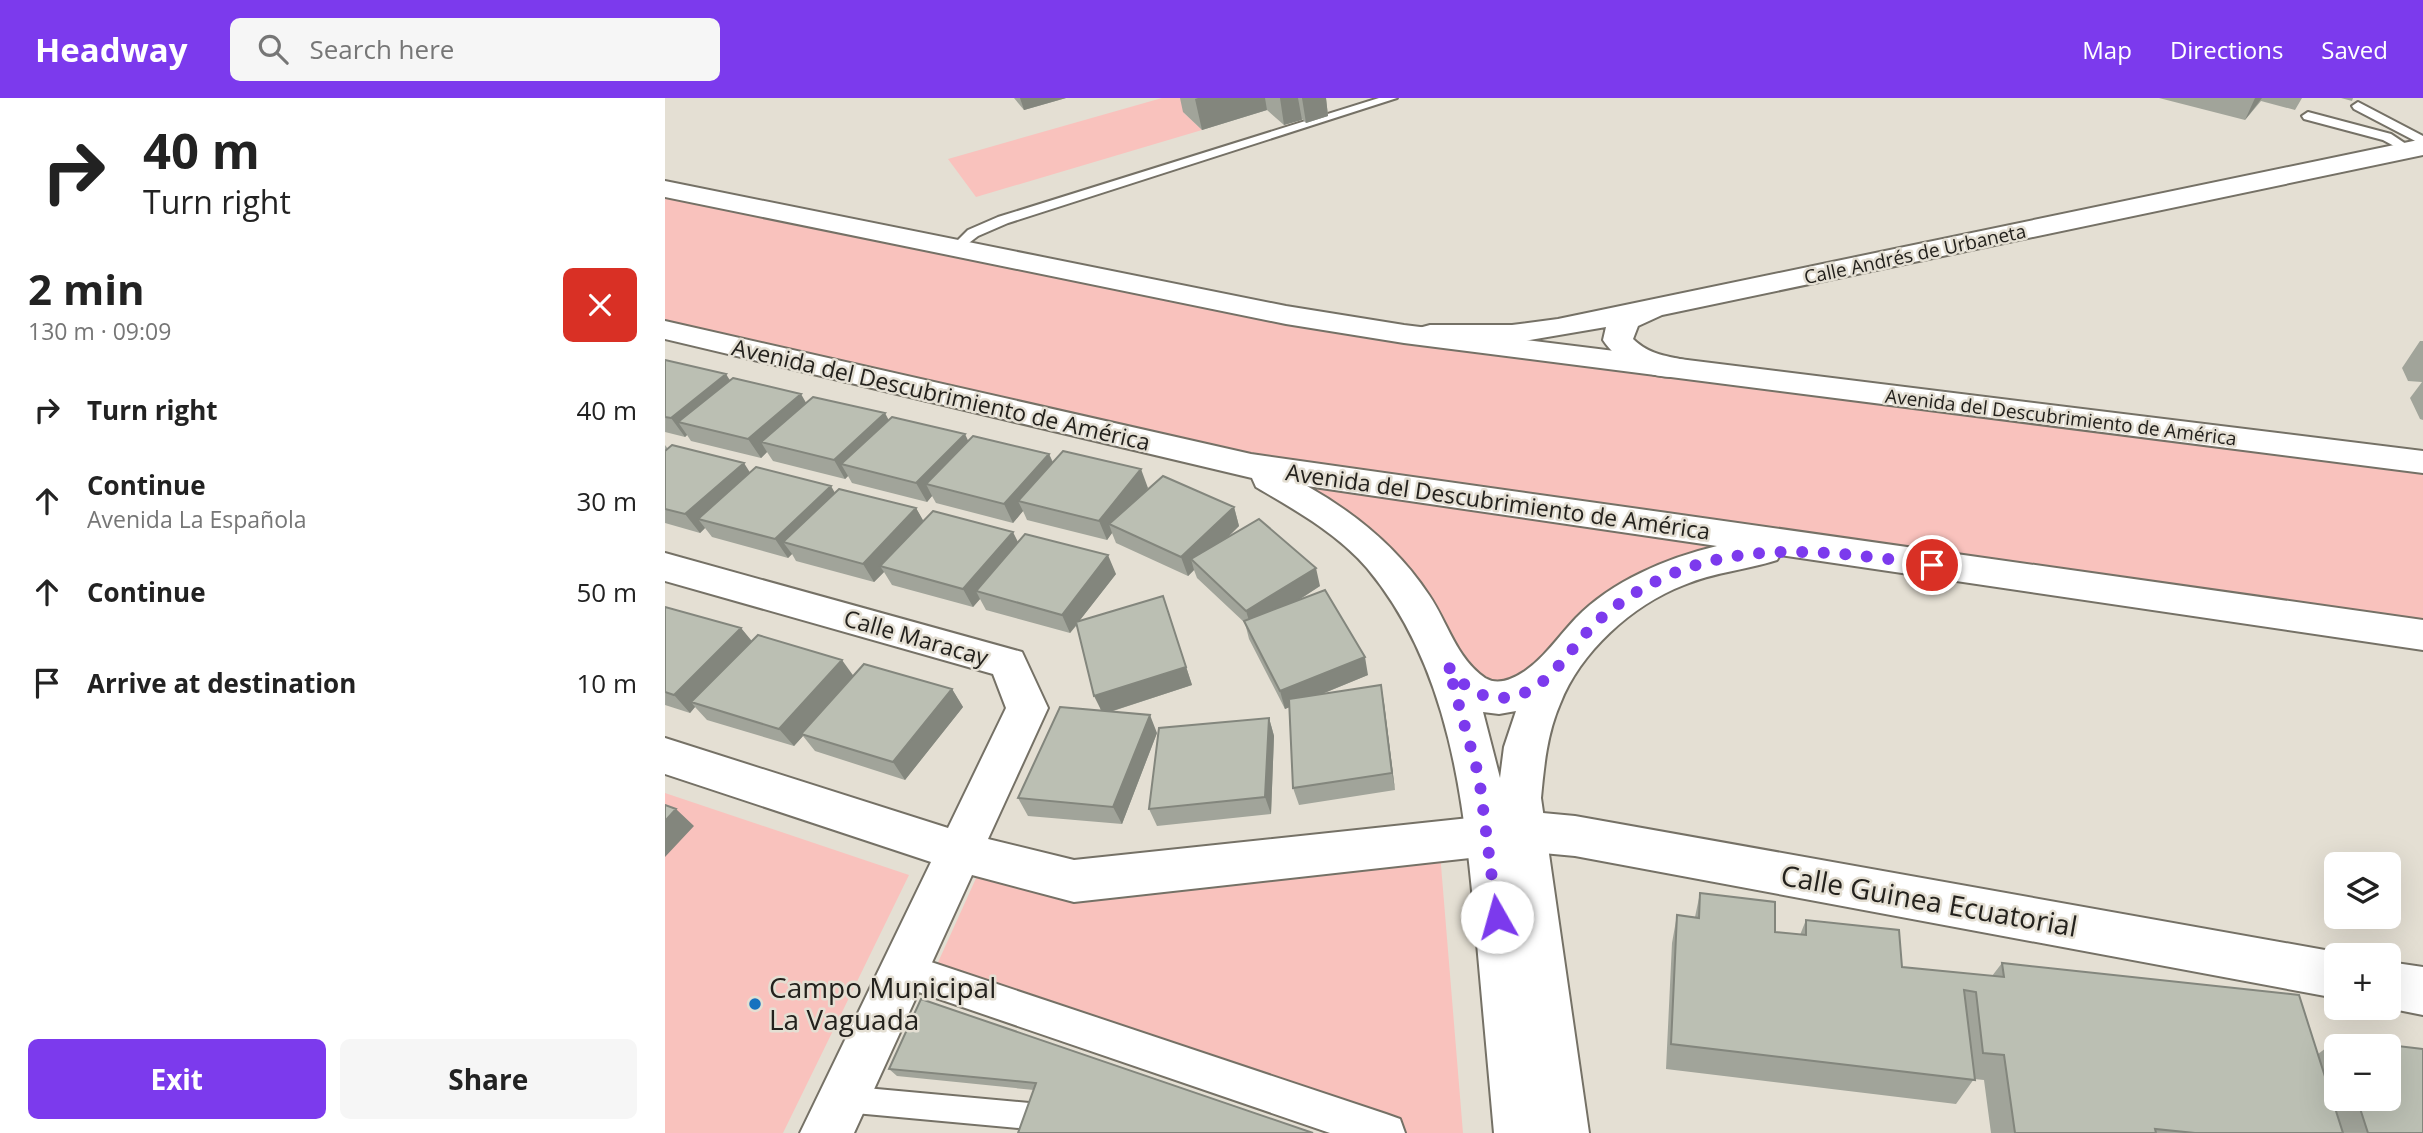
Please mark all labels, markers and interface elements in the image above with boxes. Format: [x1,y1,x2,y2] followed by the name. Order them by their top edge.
[230,18,720,81] search box
[35,27,188,72] text: Headway
[254,30,292,68] icon: search
[310,31,454,67] text: Search here
[2082,33,2132,66] text: Map
[2170,33,2283,66] text: Directions
[2321,33,2388,66] text: Saved
[143,117,260,183] text: 40 m
[28,126,119,217] icon: right
[143,180,291,223] text: Turn right
[1802,218,2028,290] street label: Calle Andrés de Urbaneta
[28,260,145,317] text: 2 min
[563,268,637,342] button: close
[28,315,171,347] text: 130 m · 09:09
[729,330,1153,458] street label: Avenida del Descubrimiento de América
[1884,383,2238,451] street label: Avenida del Descubrimiento de América
[28,391,66,429] icon: right
[87,392,218,428] text: Turn right
[576,392,637,428] text: 40 m
[1284,455,1712,547] street label: Avenida del Descubrimiento de América
[87,467,206,503] text: Continue
[28,482,66,520] icon: ahead
[576,483,637,519] text: 30 m
[87,503,307,535] text: Avenida La Española
[1902,535,1962,595] pin
[1913,546,1951,584] icon: arrive
[28,573,66,611] icon: ahead
[87,574,206,610] text: Continue
[576,574,637,610] text: 50 m
[840,601,993,673] street label: Calle Maracay
[28,664,66,702] icon: arrive
[87,665,356,701] text: Arrive at destination
[576,665,637,701] text: 10 m
[2324,852,2401,1111] map controls
[2324,852,2401,929] button: layers
[1778,855,2080,945] street label: Calle Guinea Ecuatorial
[1460,880,1534,954] position arrow
[2324,943,2401,1020] button: +
[769,968,996,1038] place label: Campo Municipal La Vaguada
[747,996,763,1012] marker: Campo Municipal La Vaguada
[2324,1034,2401,1111] button: −
[28,1039,326,1119] button: Exit
[340,1039,637,1119] button: Share

